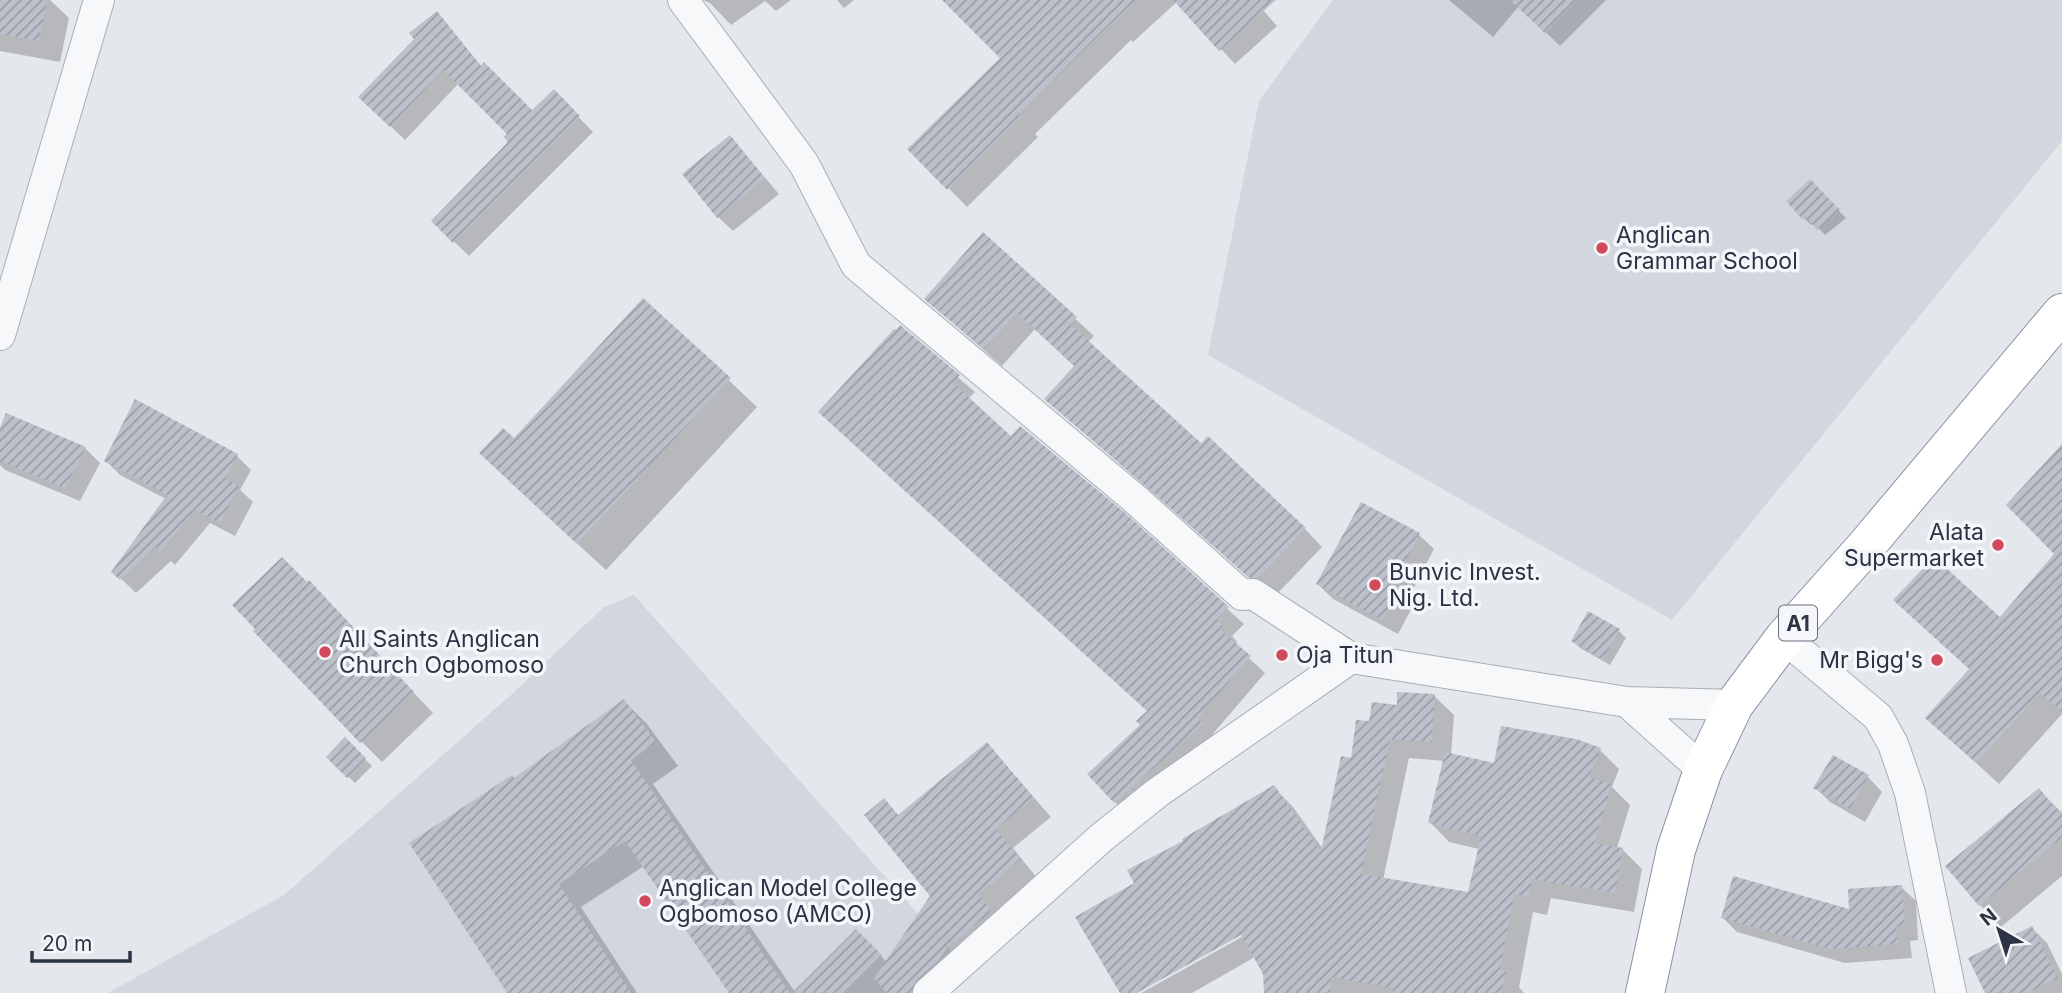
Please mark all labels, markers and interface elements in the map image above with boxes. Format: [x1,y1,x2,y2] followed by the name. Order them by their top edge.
[1616,221,1798,275] place label: Anglican Grammar School
[1594,240,1610,256] marker: Anglican Grammar School
[1844,518,1984,572] place label: Alata Supermarket
[1990,537,2006,553] marker: Alata Supermarket
[1389,558,1541,612] place label: Bunvic Invest. Nig. Ltd.
[1367,577,1383,593] marker: Bunvic Invest. Nig. Ltd.
[1779,606,1817,640] road number: A1
[339,625,544,679] place label: All Saints Anglican Church Ogbomoso
[1296,641,1394,669] place label: Oja Titun
[317,644,333,660] marker: All Saints Anglican Church Ogbomoso
[1819,646,1923,674] place label: Mr Bigg's
[1274,647,1290,663] marker: Oja Titun
[1929,652,1945,668] marker: Mr Bigg's
[659,874,917,928] place label: Anglican Model College Ogbomoso (AMCO)
[637,893,653,909] marker: Anglican Model College Ogbomoso (AMCO)
[1964,895,2034,965] north arrow
[1976,904,2001,931] text: N
[32,920,130,964] scale bar
[42,931,92,956] text: 20 m

